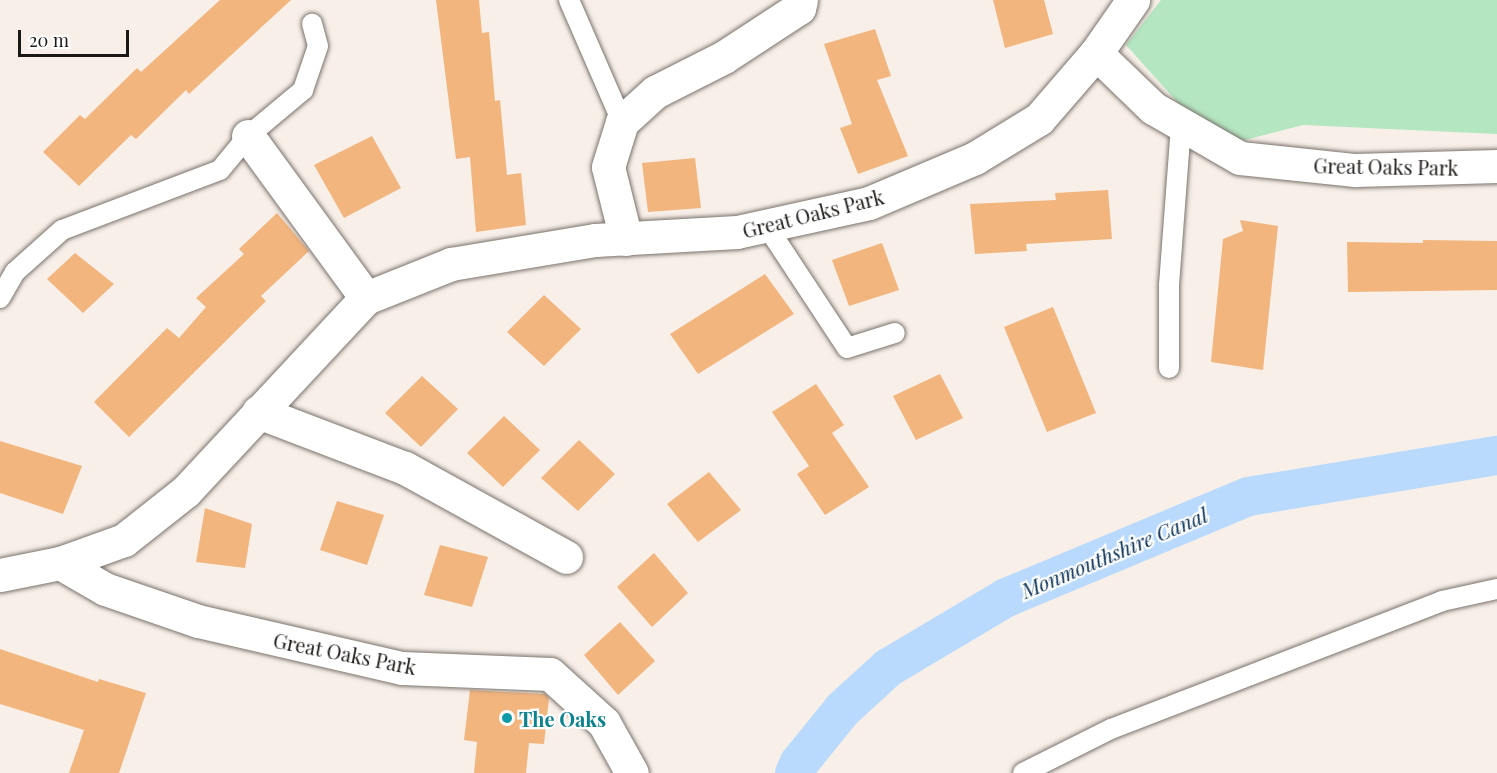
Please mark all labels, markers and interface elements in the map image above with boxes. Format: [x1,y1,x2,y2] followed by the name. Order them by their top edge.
[21,18,132,56] scale bar
[29,28,69,52] text: 20 m
[1313,153,1459,179] street label: Great Oaks Park
[740,184,886,242] street label: Great Oaks Park
[1017,501,1211,603] water label: Monmouthshire Canal
[271,627,419,679] street label: Great Oaks Park
[519,706,606,730] place label: The Oaks
[500,711,514,725] marker: The Oaks

